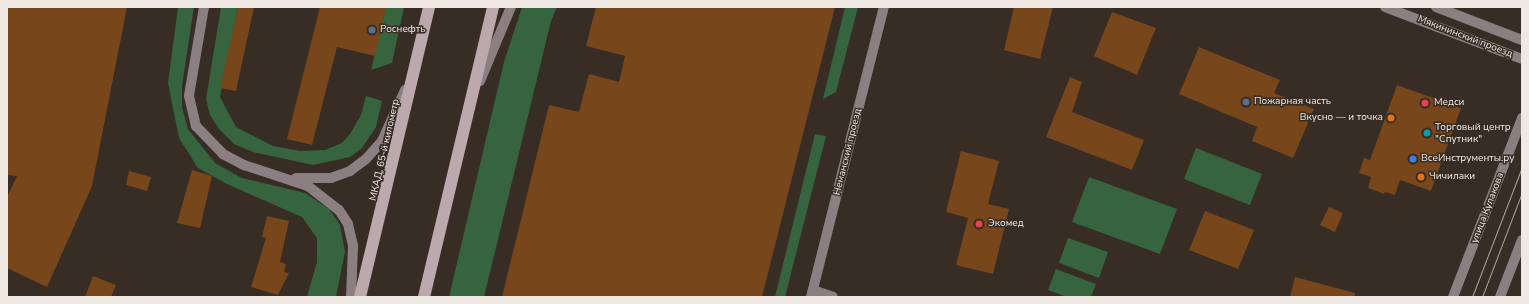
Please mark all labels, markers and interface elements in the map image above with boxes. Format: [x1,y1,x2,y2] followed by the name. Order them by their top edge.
[1416,13,1514,61] street label: Мякининский проезд
[380,24,426,36] place label: Роснефть
[367,25,377,35] marker: Роснефть
[1254,96,1331,108] place label: Пожарная часть
[1241,97,1251,107] marker: Пожарная часть
[1419,97,1431,109] marker: Медси
[1434,97,1464,109] place label: Медси
[367,98,403,202] street label: МКАД, 65-й километр
[831,107,865,197] street label: Неманский проезд
[1300,112,1383,124] place label: Вкусно — и точка
[1386,113,1396,123] marker: Вкусно — и точка
[1435,121,1511,144] place label: Торговый центр "Спутник"
[1422,128,1432,138] marker: Торговый центр "Спутник"
[1421,153,1514,165] place label: ВсеИнструменты.ру
[1408,154,1418,164] marker: ВсеИнструменты.ру
[1429,171,1475,183] place label: Чичилаки
[1469,171,1507,245] street label: улица Кулакова
[1416,172,1426,182] marker: Чичилаки
[973,218,985,230] marker: Экомед
[988,218,1024,230] place label: Экомед

